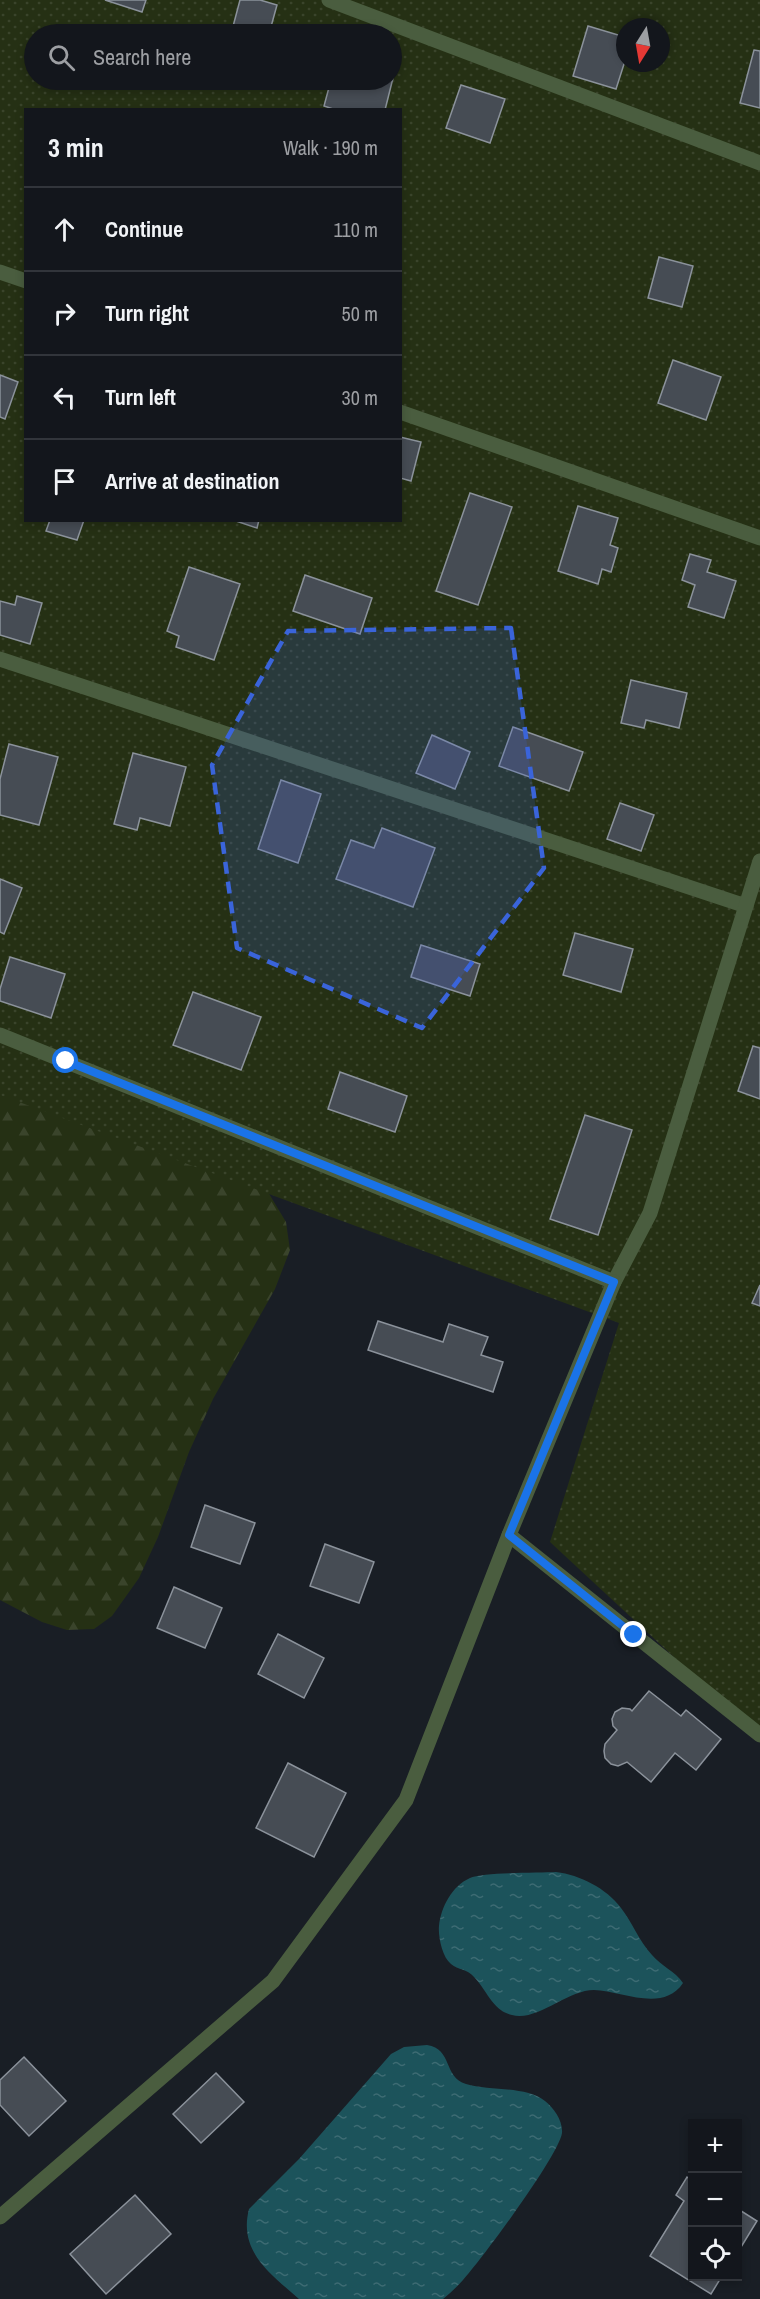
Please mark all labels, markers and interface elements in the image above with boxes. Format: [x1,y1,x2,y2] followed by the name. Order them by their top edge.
[616,18,670,72] north arrow
[24,24,402,90] search box
[45,41,78,74] icon: search
[93,42,191,72] text: Search here
[48,130,104,165] text: 3 min
[283,134,378,161] text: Walk · 190 m
[48,213,81,246] icon: ahead
[105,214,183,244] text: Continue
[334,216,378,243] text: 110 m
[48,297,81,330] icon: right
[105,298,189,328] text: Turn right
[342,300,378,327] text: 50 m
[48,381,81,414] icon: left
[105,382,176,412] text: Turn left
[342,384,378,411] text: 30 m
[48,465,81,498] icon: arrive
[105,466,279,496] text: Arrive at destination
[52,1047,78,1073] route start
[620,1621,646,1647] route end
[688,2119,742,2281] map controls
[688,2119,742,2173] button: +
[688,2173,742,2227] button: −
[688,2227,742,2281] button: locate

